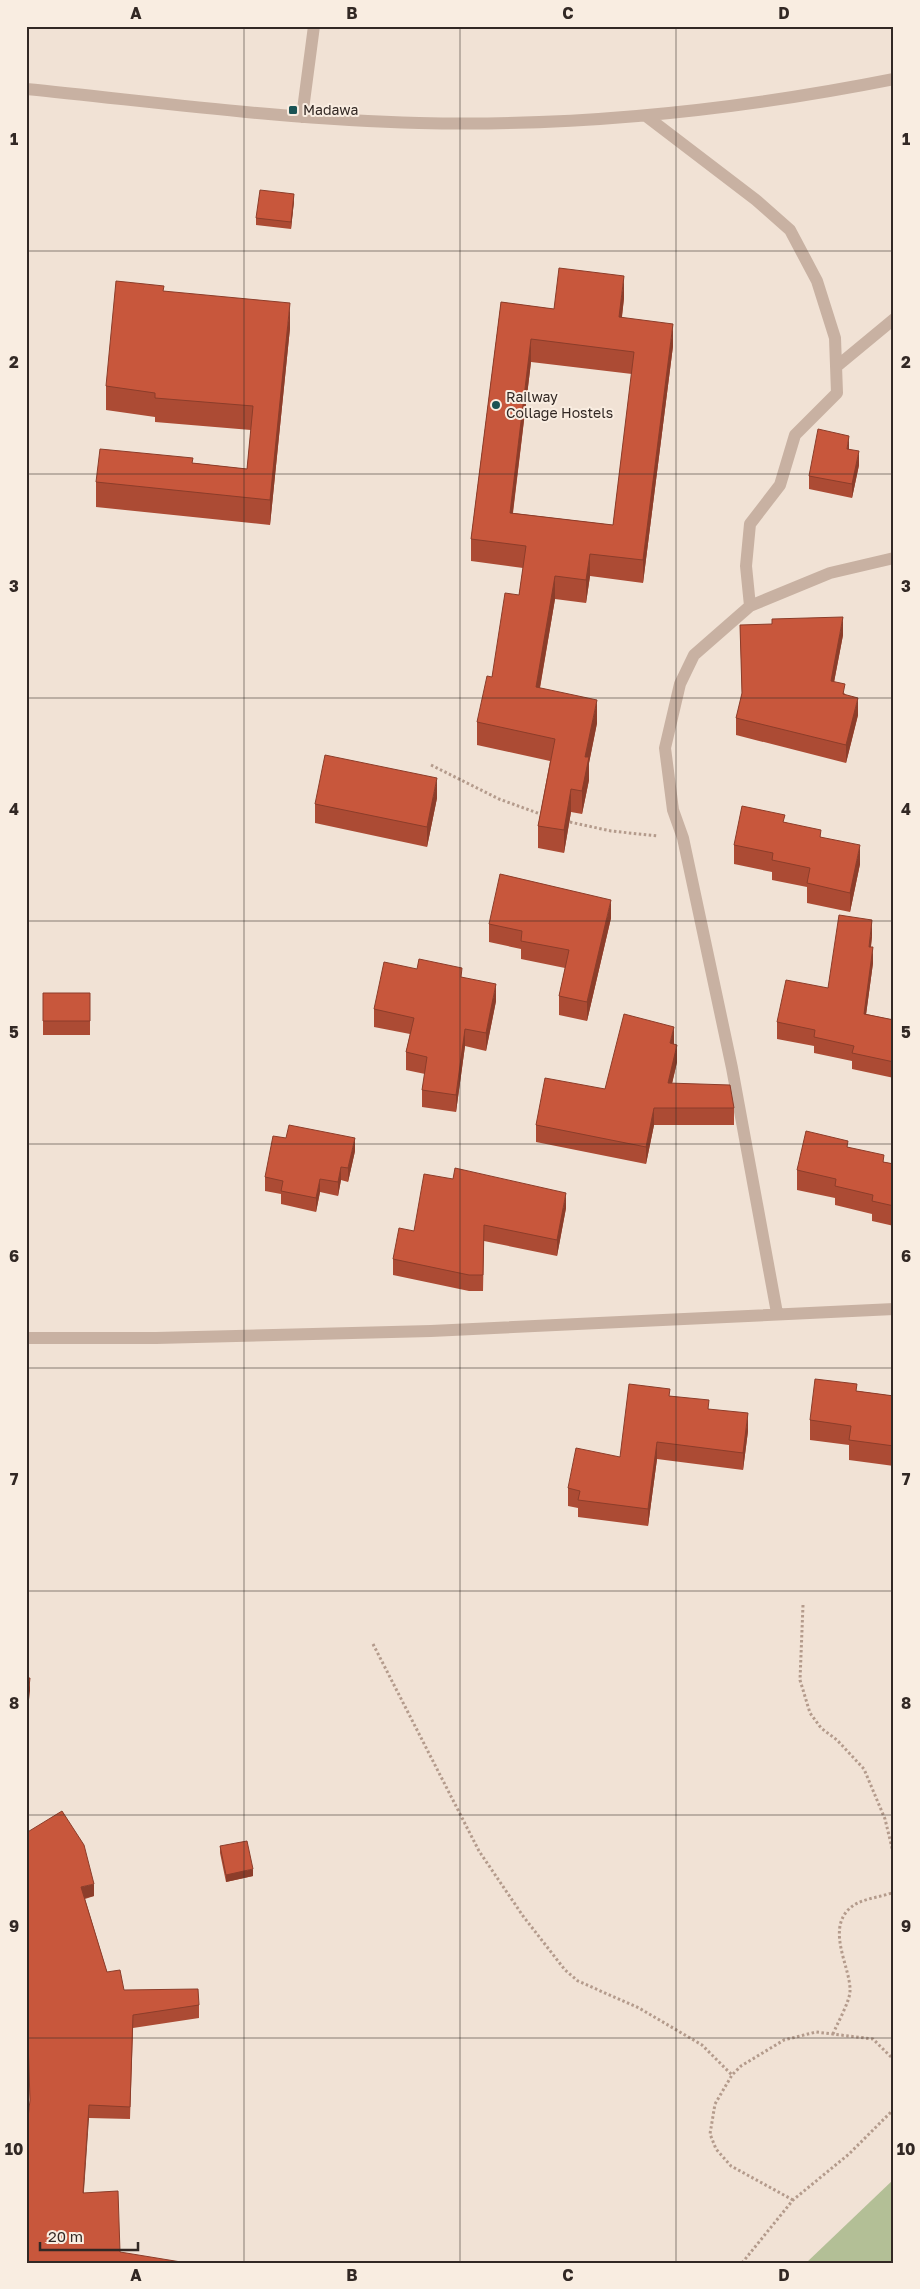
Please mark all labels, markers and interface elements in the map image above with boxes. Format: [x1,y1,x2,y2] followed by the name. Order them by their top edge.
[130,3,142,23] text: A
[346,3,358,23] text: B
[562,3,574,23] text: C
[778,3,790,23] text: D
[303,101,358,118] place label: Madawa
[287,104,299,116] marker: Madawa
[10,129,18,149] text: 1
[902,129,910,149] text: 1
[9,352,19,372] text: 2
[901,352,911,372] text: 2
[506,388,613,421] place label: Railway Collage Hostels
[490,399,502,411] marker: Railway Collage Hostels
[9,576,19,596] text: 3
[901,576,911,596] text: 3
[9,799,19,819] text: 4
[901,799,911,819] text: 4
[9,1022,19,1042] text: 5
[901,1022,911,1042] text: 5
[9,1246,19,1266] text: 6
[901,1246,911,1266] text: 6
[10,1469,19,1489] text: 7
[902,1469,911,1489] text: 7
[9,1693,19,1713] text: 8
[901,1693,911,1713] text: 8
[9,1916,19,1936] text: 9
[901,1916,911,1936] text: 9
[5,2139,23,2159] text: 10
[897,2139,915,2159] text: 10
[40,2219,138,2251] scale bar
[48,2227,83,2245] text: 20 m
[130,2265,142,2285] text: A
[346,2265,358,2285] text: B
[562,2265,574,2285] text: C
[778,2265,790,2285] text: D

